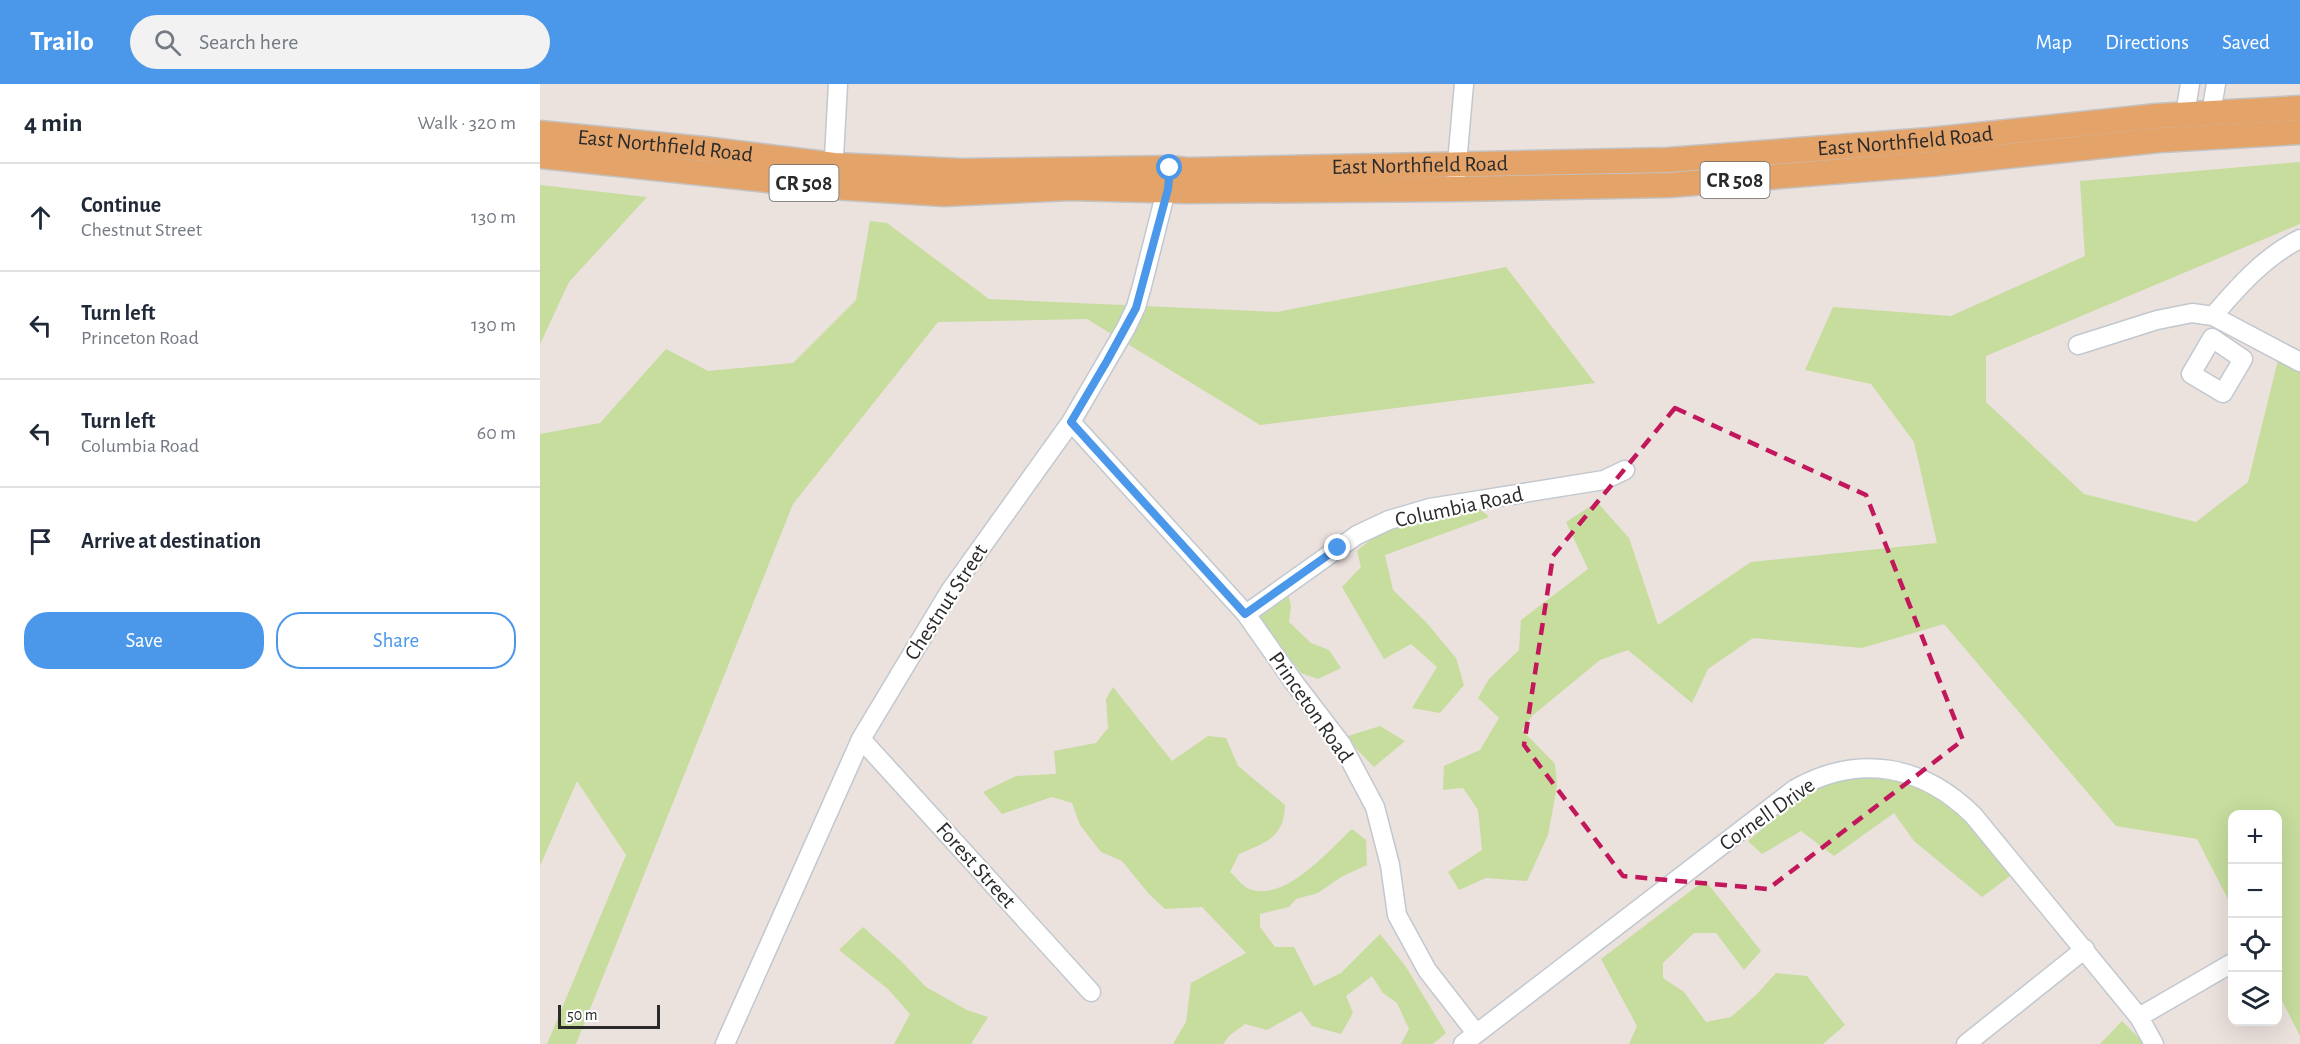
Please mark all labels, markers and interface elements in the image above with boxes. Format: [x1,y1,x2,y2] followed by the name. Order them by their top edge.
[130,15,550,69] search box
[151,26,184,59] icon: search
[30,28,94,56] text: Trailo
[199,31,298,53] text: Search here
[2036,32,2072,53] text: Map
[2105,32,2189,53] text: Directions
[2222,32,2270,53] text: Saved
[24,110,83,136] text: 4 min
[418,113,516,133] text: Walk · 320 m
[1816,122,1994,160] street label: East Northfield Road
[577,126,754,166] street label: East Northfield Road
[1332,152,1508,178] street label: East Northfield Road
[1156,154,1182,180] route start
[1700,162,1770,198] road number: CR 508
[770,165,838,201] road number: CR 508
[81,194,161,216] text: Continue
[24,201,57,234] icon: ahead
[471,207,516,227] text: 130 m
[81,220,202,240] text: Chestnut Street
[81,302,155,324] text: Turn left
[24,309,57,342] icon: left
[471,315,516,335] text: 130 m
[81,328,199,348] text: Princeton Road
[81,410,155,432] text: Turn left
[24,417,57,450] icon: left
[477,423,516,443] text: 60 m
[81,436,199,456] text: Columbia Road
[1393,483,1525,531] street label: Columbia Road
[24,525,57,558] icon: arrive
[81,530,261,552] text: Arrive at destination
[1324,534,1350,560] route end
[901,540,991,664] street label: Chestnut Street
[24,612,264,669] button: Save
[276,612,516,669] button: Share
[1265,648,1357,766] street label: Princeton Road
[1715,773,1819,855] street label: Cornell Drive
[2228,810,2282,1026] map controls
[2228,810,2282,864] button: +
[932,818,1020,912] street label: Forest Street
[2228,864,2282,918] button: −
[2228,918,2282,972] button: locate
[2228,972,2282,1026] button: layers
[558,1002,660,1030] scale bar
[567,1007,598,1023] text: 50 m

